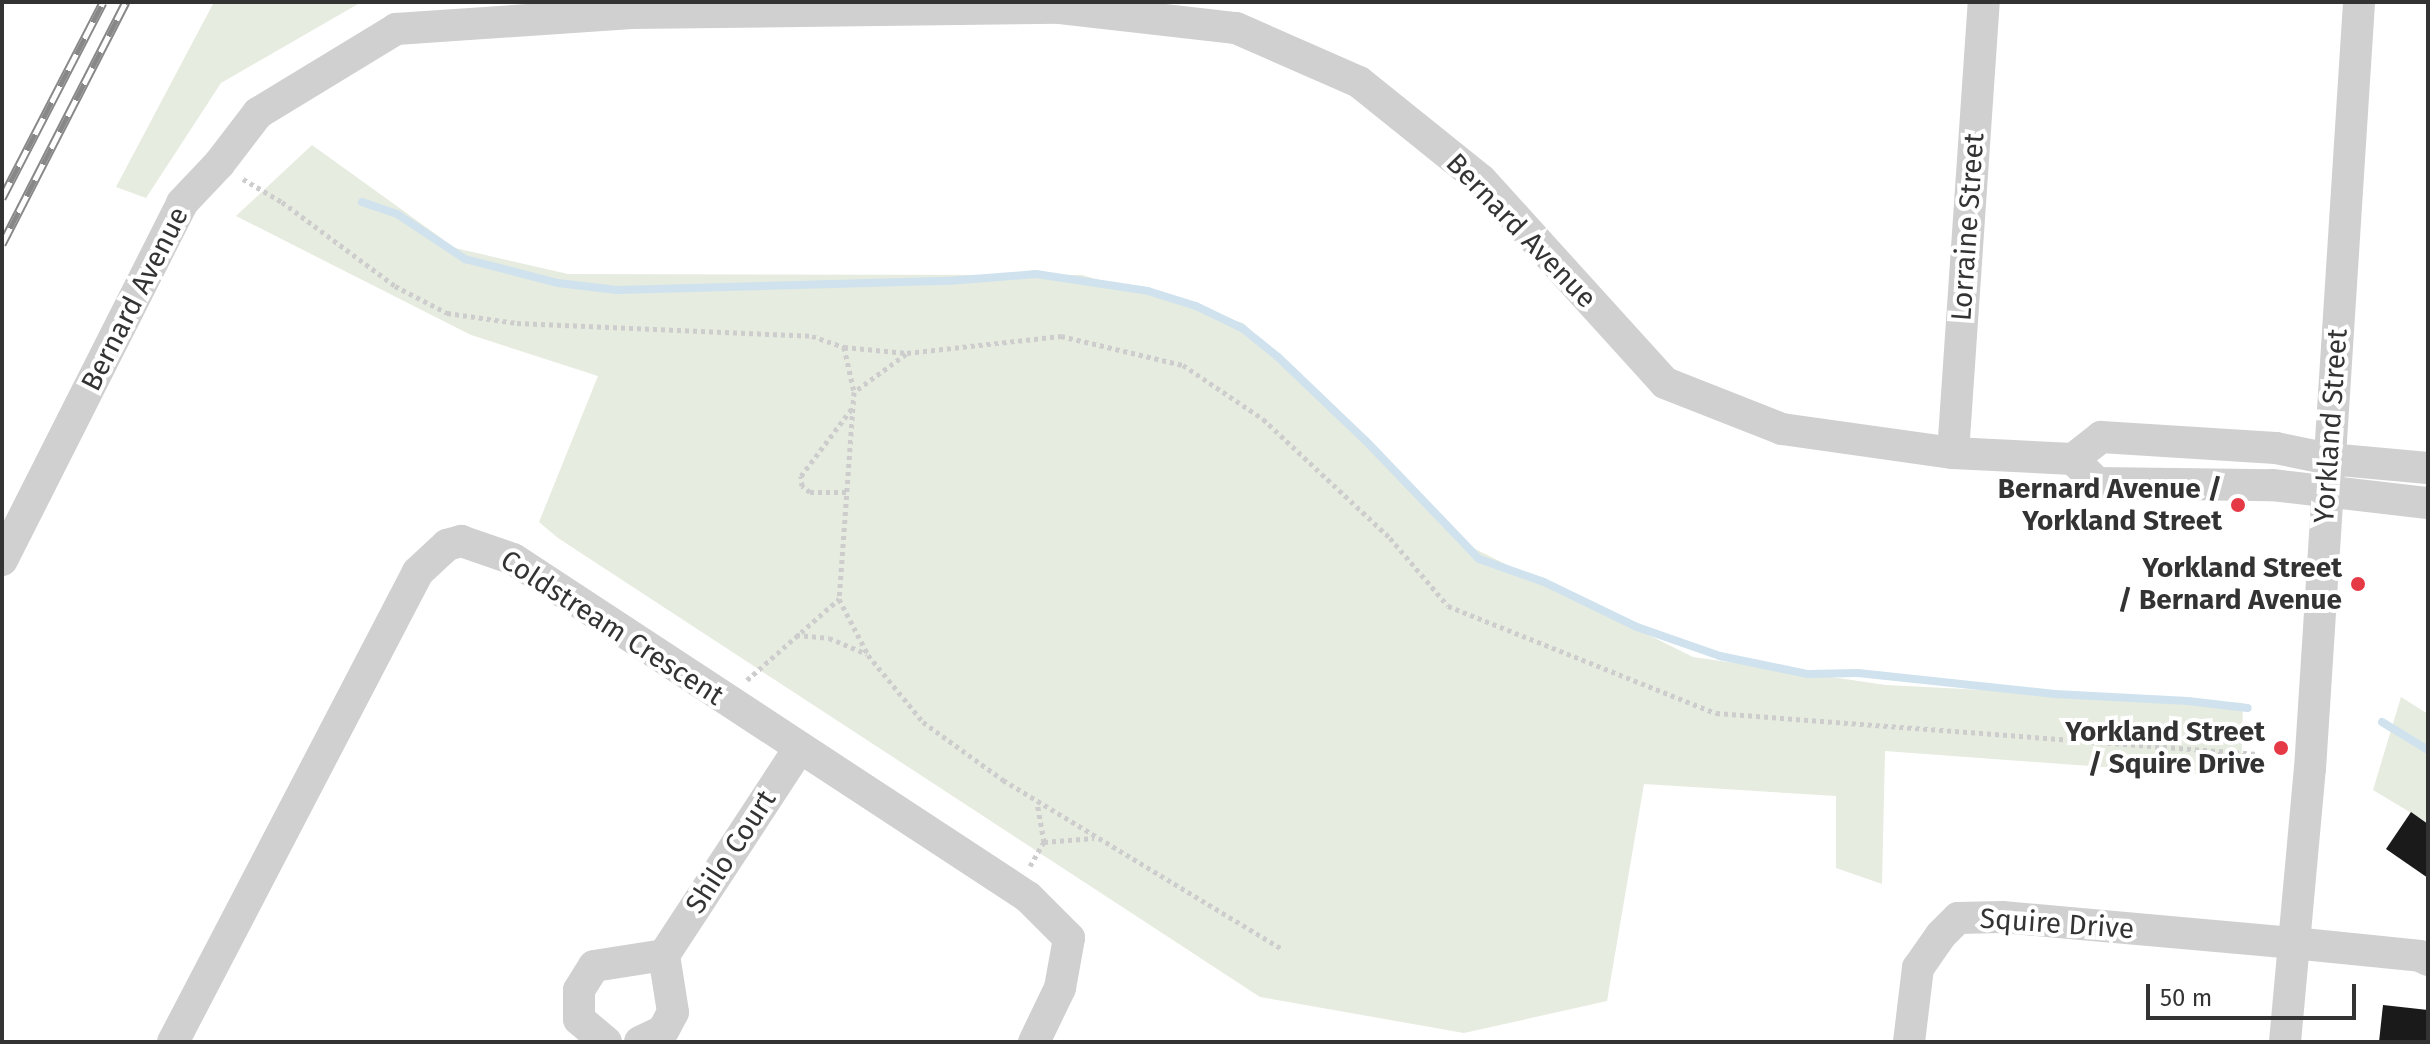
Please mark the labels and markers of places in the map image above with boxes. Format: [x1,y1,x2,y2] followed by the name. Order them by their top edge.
[1998,472,2222,538] place label: Bernard Avenue / Yorkland Street
[2229,496,2247,514] marker: Bernard Avenue / Yorkland Street
[2118,551,2342,617] place label: Yorkland Street / Bernard Avenue
[2349,575,2367,593] marker: Yorkland Street / Bernard Avenue
[2065,715,2265,781] place label: Yorkland Street / Squire Drive
[2272,739,2290,757] marker: Yorkland Street / Squire Drive

